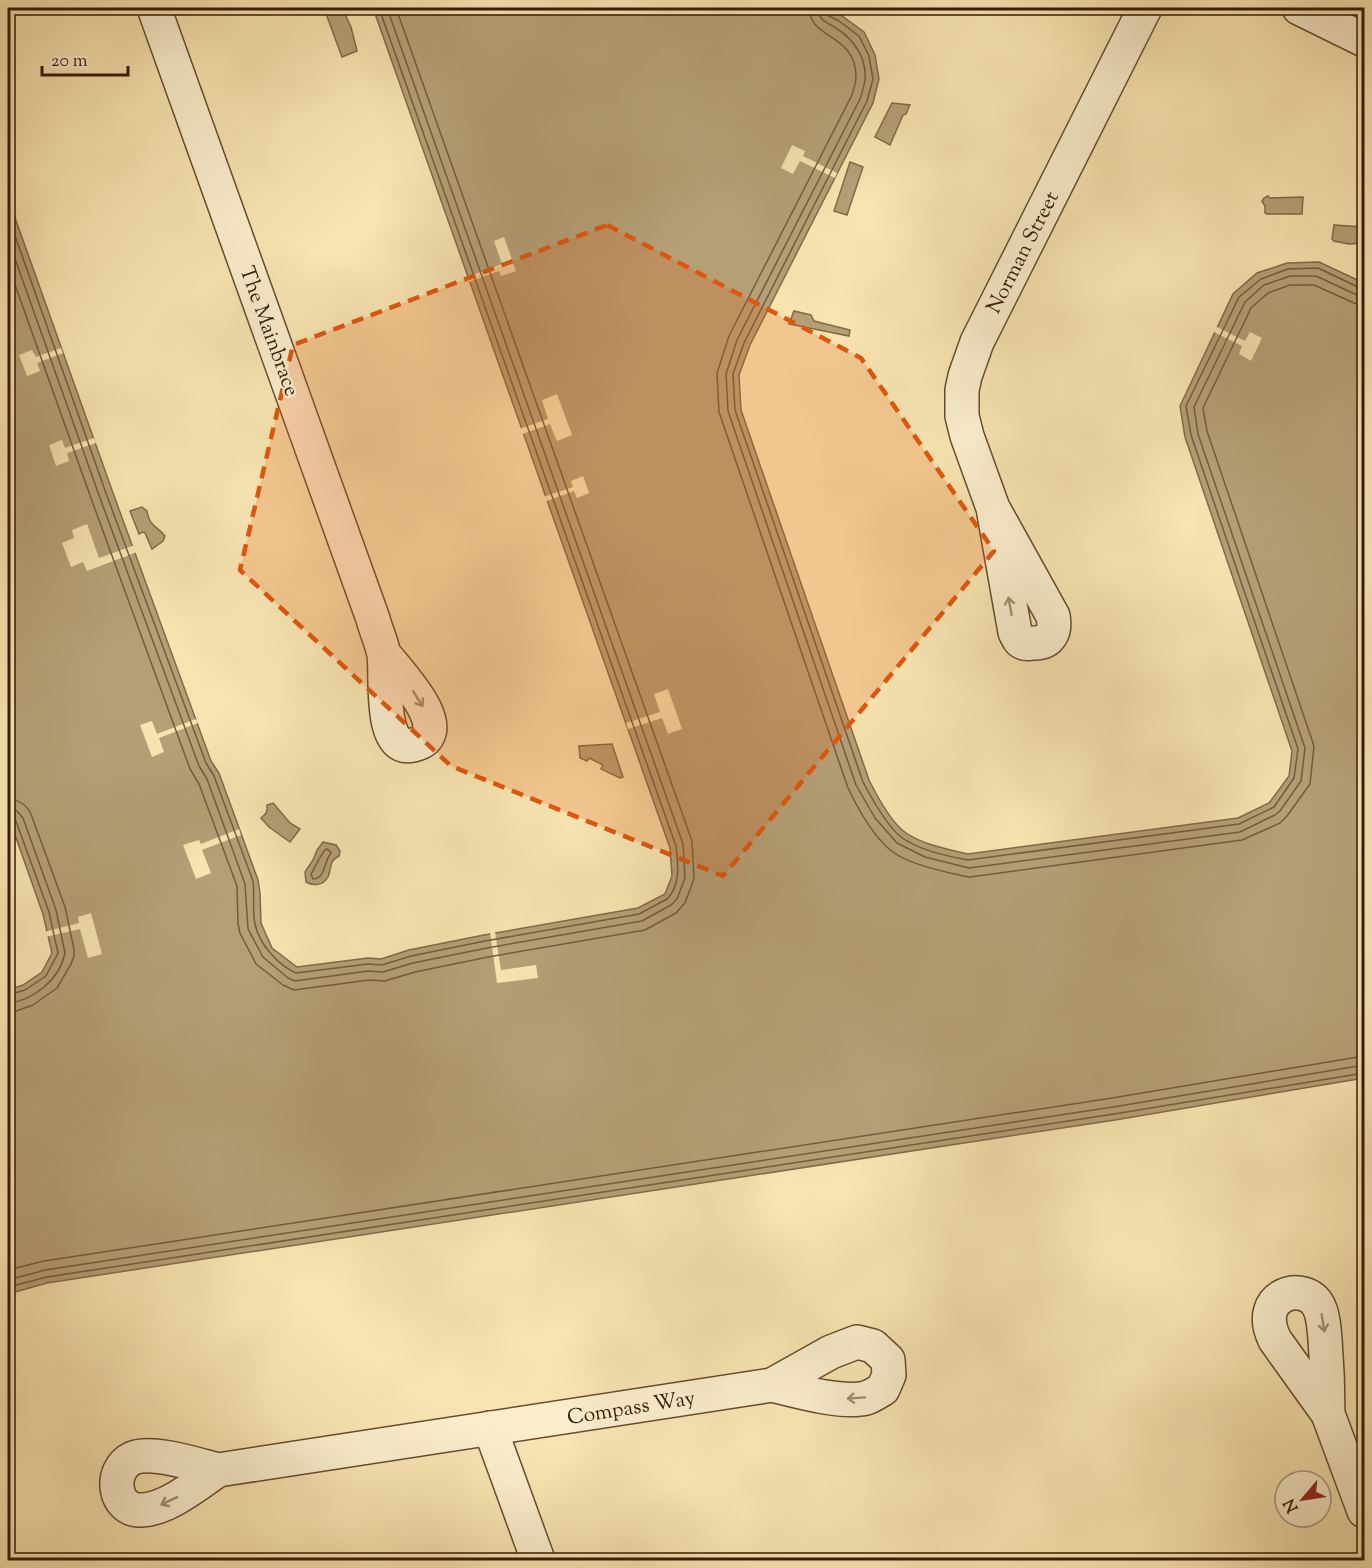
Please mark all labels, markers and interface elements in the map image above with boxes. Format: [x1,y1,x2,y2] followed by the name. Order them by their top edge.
[42,39,128,77] scale bar
[51,49,88,75] text: 20 m
[980,186,1068,319] street label: Norman Street
[231,263,306,401] street label: The Mainbrace
[1004,597,1015,616] one-way arrow
[413,690,425,707] one-way arrow
[1317,1313,1328,1332] one-way arrow
[565,1384,698,1434] street label: Compass Way
[847,1393,867,1404] one-way arrow
[1273,1469,1333,1529] north arrow
[1279,1494,1305,1516] text: N
[161,1496,179,1507] one-way arrow

